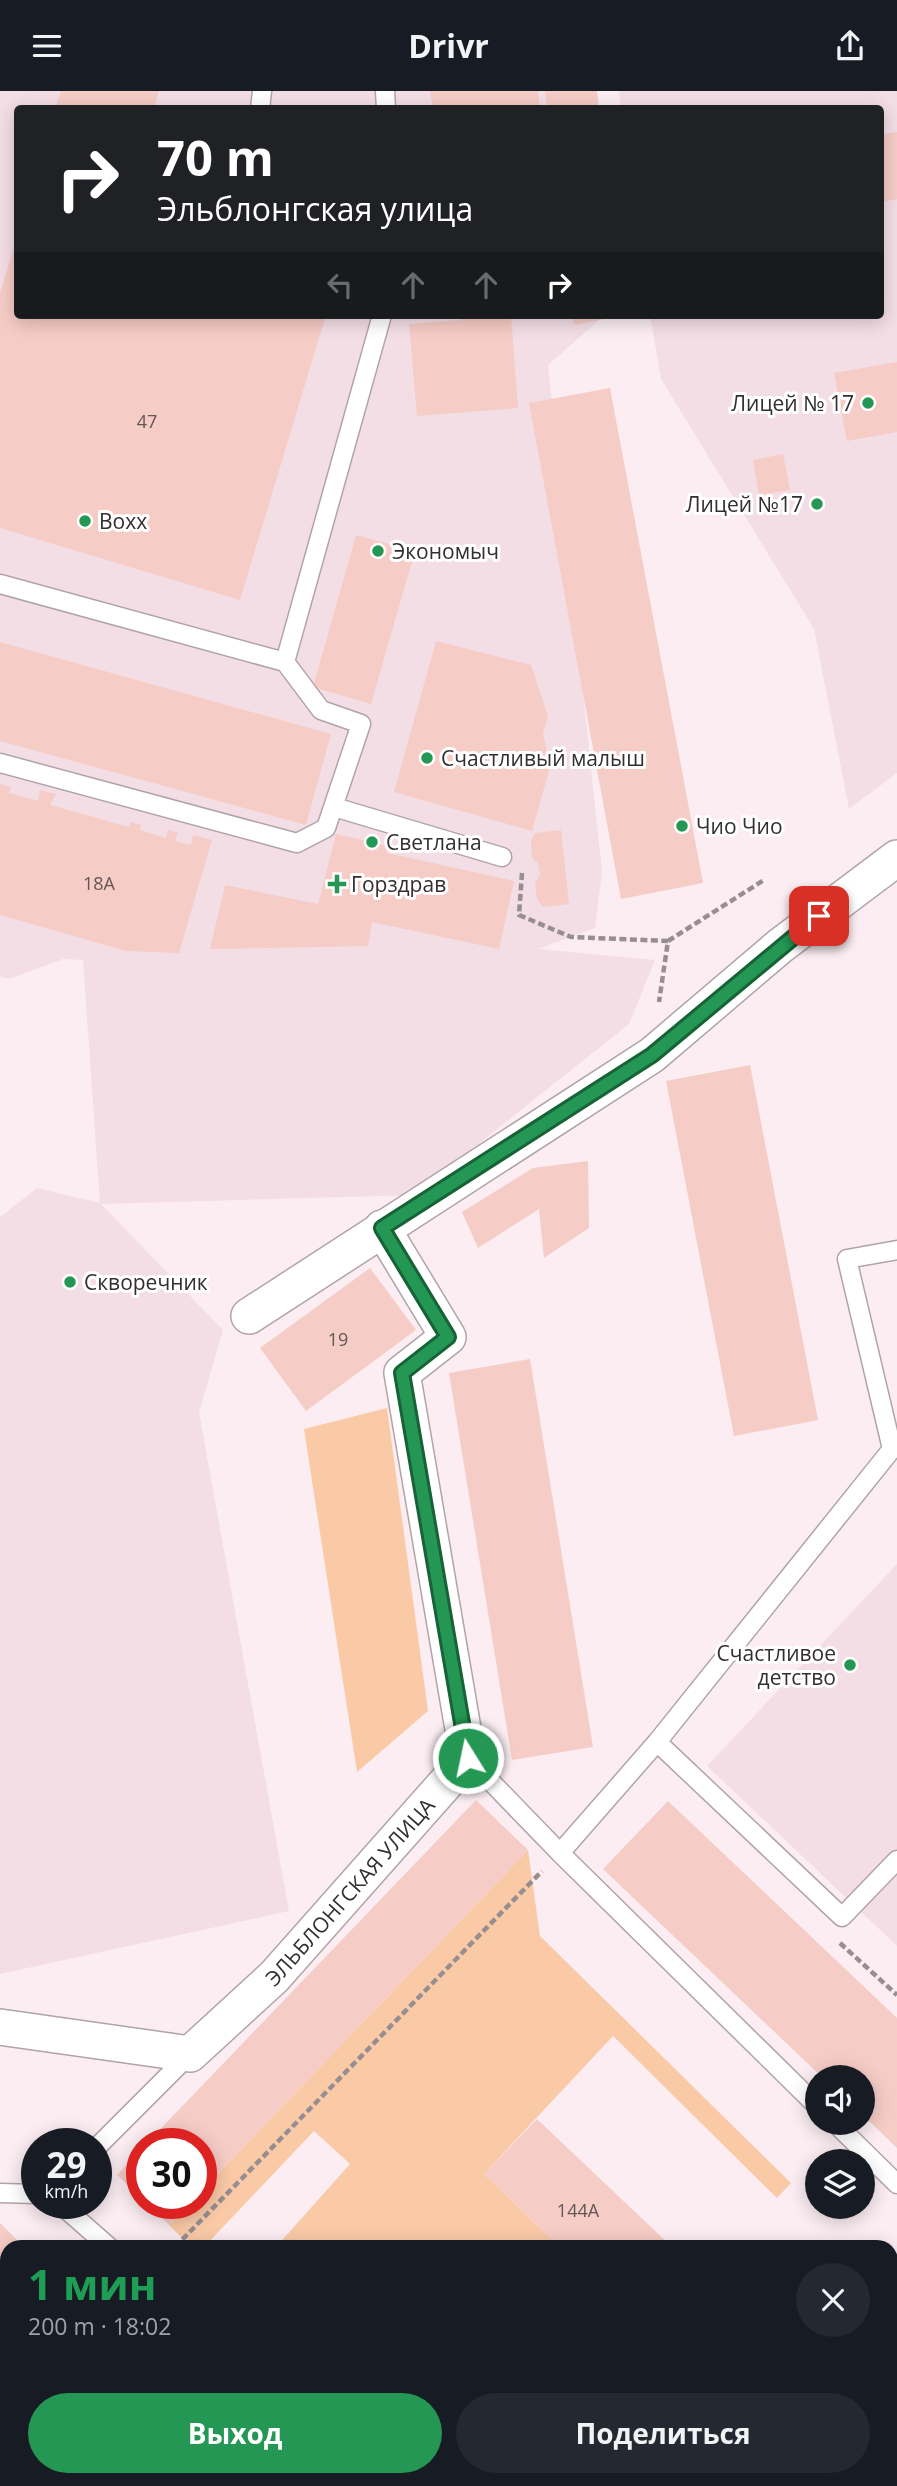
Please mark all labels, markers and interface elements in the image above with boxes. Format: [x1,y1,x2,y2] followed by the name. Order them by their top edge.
[408,24,489,67] text: Drivr
[28,27,66,65] icon: menu
[831,27,869,65] icon: share
[157,124,274,190] text: 70 m
[42,133,133,224] icon: right
[157,187,473,230] text: Эльблонгская улица
[321,266,359,304] icon: left
[394,266,432,304] icon: ahead
[467,266,505,304] icon: ahead
[540,266,578,304] icon: right
[731,389,854,417] place label: Лицей № 17
[860,395,876,411] marker: Лицей № 17
[137,409,157,433] house number: 47
[686,490,803,518] place label: Лицей №17
[809,496,825,512] marker: Лицей №17
[99,507,147,535] place label: Boxx
[77,513,93,529] marker: Boxx
[392,537,499,565] place label: Экономыч
[370,543,386,559] marker: Экономыч
[441,744,645,772] place label: Счастливый малыш
[419,750,435,766] marker: Счастливый малыш
[696,812,783,840] place label: Чио Чио
[674,818,690,834] marker: Чио Чио
[386,828,482,856] place label: Светлана
[364,834,380,850] marker: Светлана
[351,870,446,898] place label: Горздрав
[83,871,116,895] house number: 18А
[329,876,345,892] marker: Горздрав
[789,886,849,946] pin
[800,897,838,935] icon: arrive
[84,1268,208,1296] place label: Скворечник
[62,1274,78,1290] marker: Скворечник
[328,1327,348,1351] house number: 19
[717,1639,836,1691] place label: Счастливое детство
[842,1657,858,1673] marker: Счастливое детство
[431,1721,505,1795] position arrow
[259,1791,441,1992] street label: ЭЛЬБЛОНГСКАЯ УЛИЦА
[805,2065,875,2219] map controls
[805,2065,875,2135] button: sound
[126,2128,217,2219] speed limit sign: 30
[46,2141,87,2188] text: 29
[805,2149,875,2219] button: layers
[45,2179,88,2203] text: km/h
[557,2198,600,2222] house number: 144А
[28,2255,156,2312] text: 1 мин
[796,2263,870,2337] button: close
[28,2310,171,2342] text: 200 m · 18:02
[28,2393,442,2473] button: Выход
[456,2393,870,2473] button: Поделиться

